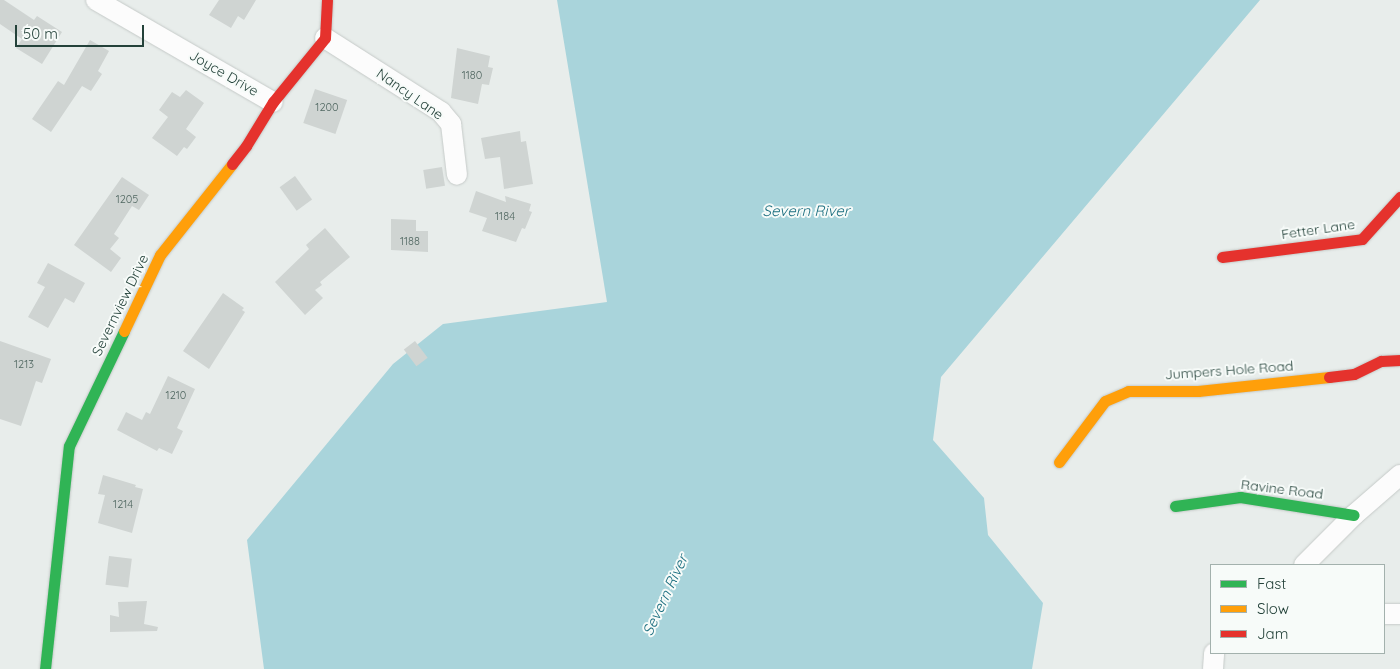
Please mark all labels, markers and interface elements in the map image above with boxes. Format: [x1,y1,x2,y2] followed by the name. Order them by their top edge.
[18,15,146,47] scale bar
[23,24,58,43] text: 50 m
[186,46,262,100] street label: Joyce Drive
[373,65,447,123] street label: Nancy Lane
[462,68,482,82] house number: 1180
[315,100,339,114] house number: 1200
[116,192,138,206] house number: 1205
[762,202,850,220] water label: Severn River
[495,209,515,223] house number: 1184
[1280,216,1356,242] street label: Fetter Lane
[400,234,420,248] house number: 1188
[88,252,152,358] street label: Severnview Drive
[14,357,34,371] house number: 1213
[1164,357,1294,383] street label: Jumpers Hole Road
[166,388,186,402] house number: 1210
[1240,476,1324,502] street label: Ravine Road
[113,497,133,511] house number: 1214
[638,552,692,638] water label: Severn River
[1210,564,1385,654] legend
[1257,574,1286,593] text: Fast
[1257,599,1289,618] text: Slow
[1257,624,1288,643] text: Jam

